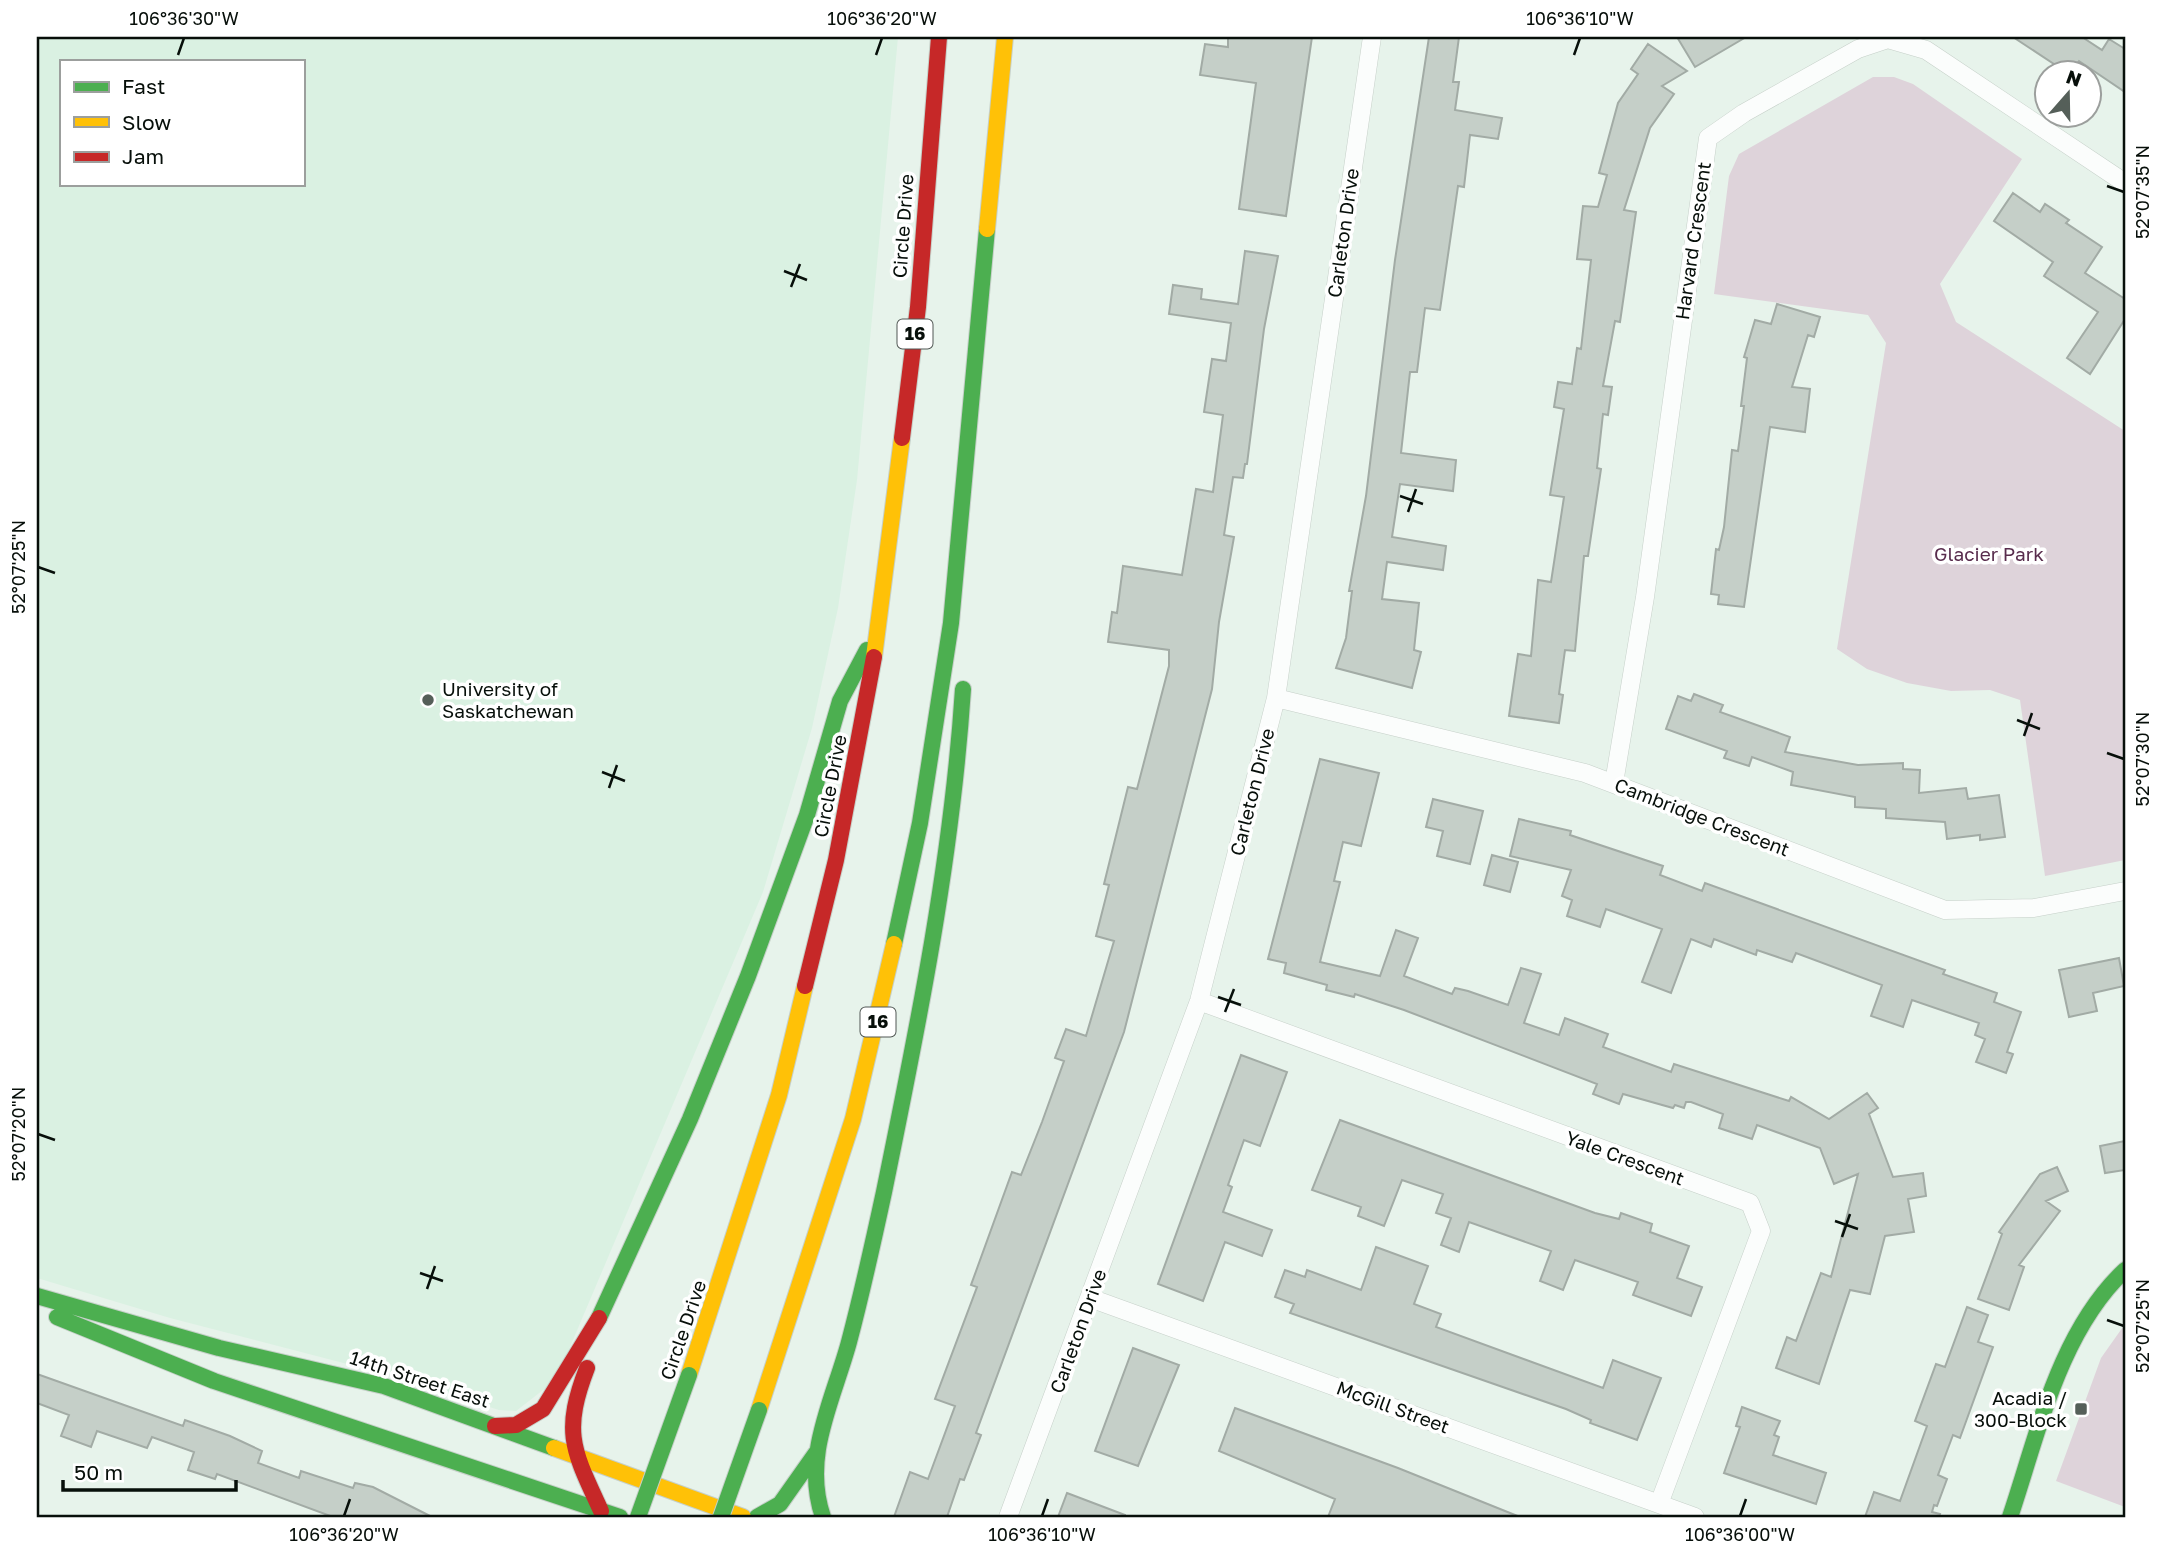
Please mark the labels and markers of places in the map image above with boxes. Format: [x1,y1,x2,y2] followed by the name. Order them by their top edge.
[442,677,574,722] place label: University of Saskatchewan
[420,692,436,708] marker: University of Saskatchewan
[1974,1386,2067,1431] place label: Acadia / 300-Block
[2073,1401,2089,1417] marker: Acadia / 300-Block

